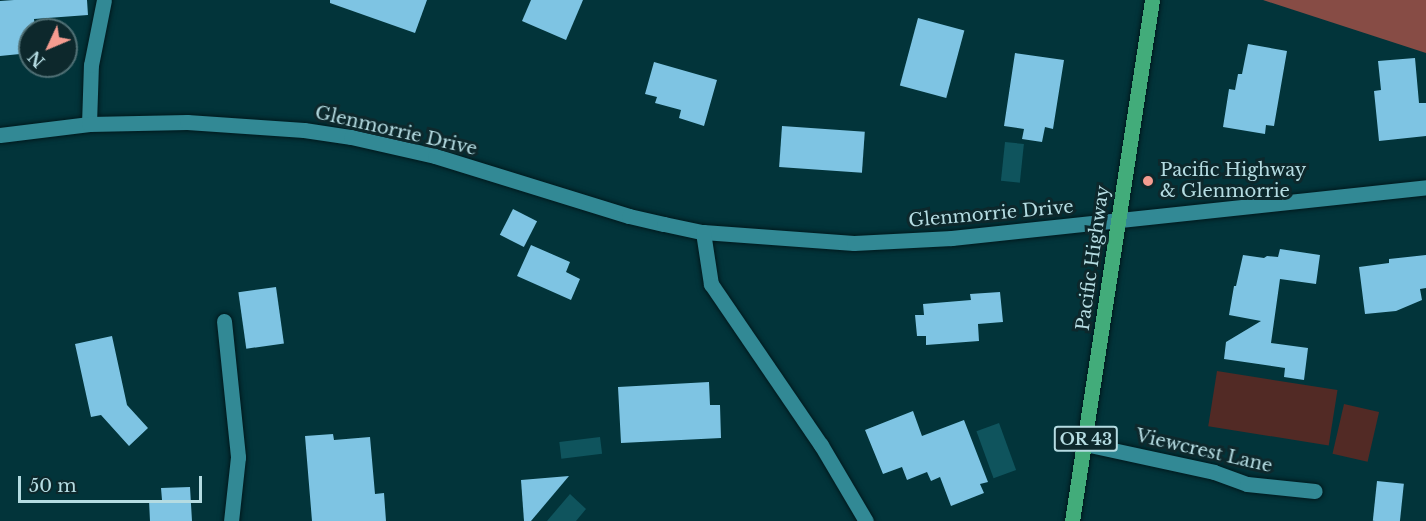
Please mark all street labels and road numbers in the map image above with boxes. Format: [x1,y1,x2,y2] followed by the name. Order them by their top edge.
[313,102,479,160] street label: Glenmorrie Drive
[1072,184,1114,332] street label: Pacific Highway
[908,196,1074,232] street label: Glenmorrie Drive
[1134,425,1274,477] street label: Viewcrest Lane
[1053,426,1119,452] road number: OR 43

